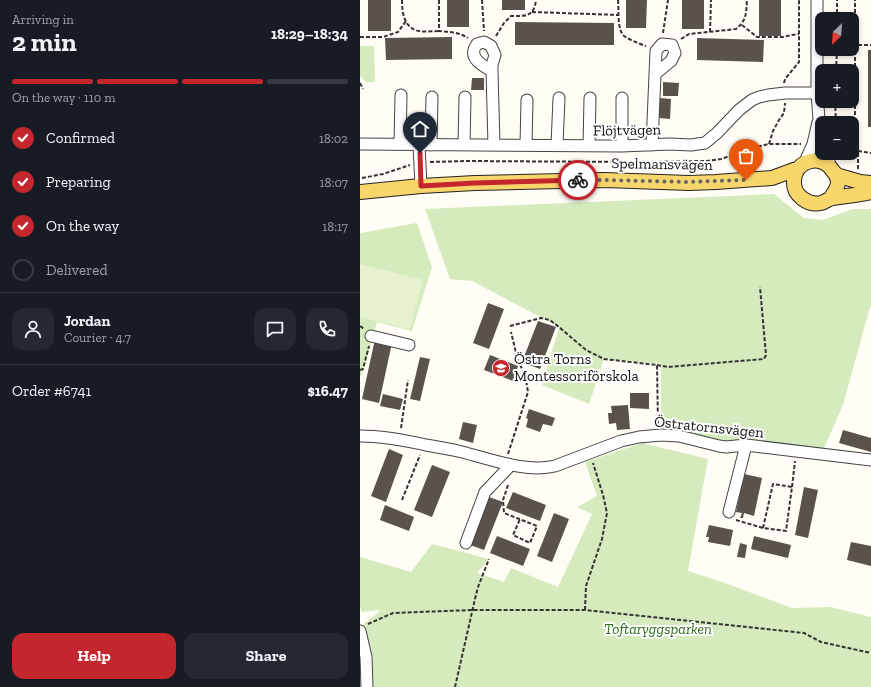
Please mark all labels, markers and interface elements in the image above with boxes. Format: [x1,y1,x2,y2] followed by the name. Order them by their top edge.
[12,12,74,27] text: Arriving in
[815,12,859,56] north arrow
[815,12,859,160] map controls
[271,25,348,43] text: 18:29–18:34
[12,26,77,58] text: 2 min
[815,64,859,108] button: +
[12,90,115,105] text: On the way · 110 m
[403,112,437,153] pin
[815,116,859,160] button: −
[409,118,431,140] icon: home
[593,120,662,140] street label: Flöjtvägen
[12,127,34,149] icon: check
[46,129,115,147] text: Confirmed
[319,131,348,146] text: 18:02
[729,139,763,180] pin
[735,145,757,167] icon: bag
[611,154,713,174] street label: Spelmansvägen
[558,160,598,200] courier
[567,169,589,191] icon: bike
[12,171,34,193] icon: check
[46,173,111,191] text: Preparing
[319,175,348,190] text: 18:07
[12,215,34,237] icon: check
[46,217,119,235] text: On the way
[322,219,348,234] text: 18:17
[46,261,108,279] text: Delivered
[12,308,54,350] button: person
[254,308,296,350] button: chat
[306,308,348,350] button: phone
[64,312,110,330] text: Jordan
[64,330,131,345] text: Courier · 4.7
[514,350,639,385] place label: Östra Torns Montessoriförskola
[491,358,511,378] school or university icon: Östra Torns Montessoriförskola
[12,382,91,400] text: Order #6741
[307,382,348,400] text: $16.47
[653,412,765,442] street label: Östratornsvägen
[604,620,712,638] park label: Toftaryggsparken
[12,633,176,679] button: Help
[184,633,348,679] button: Share

